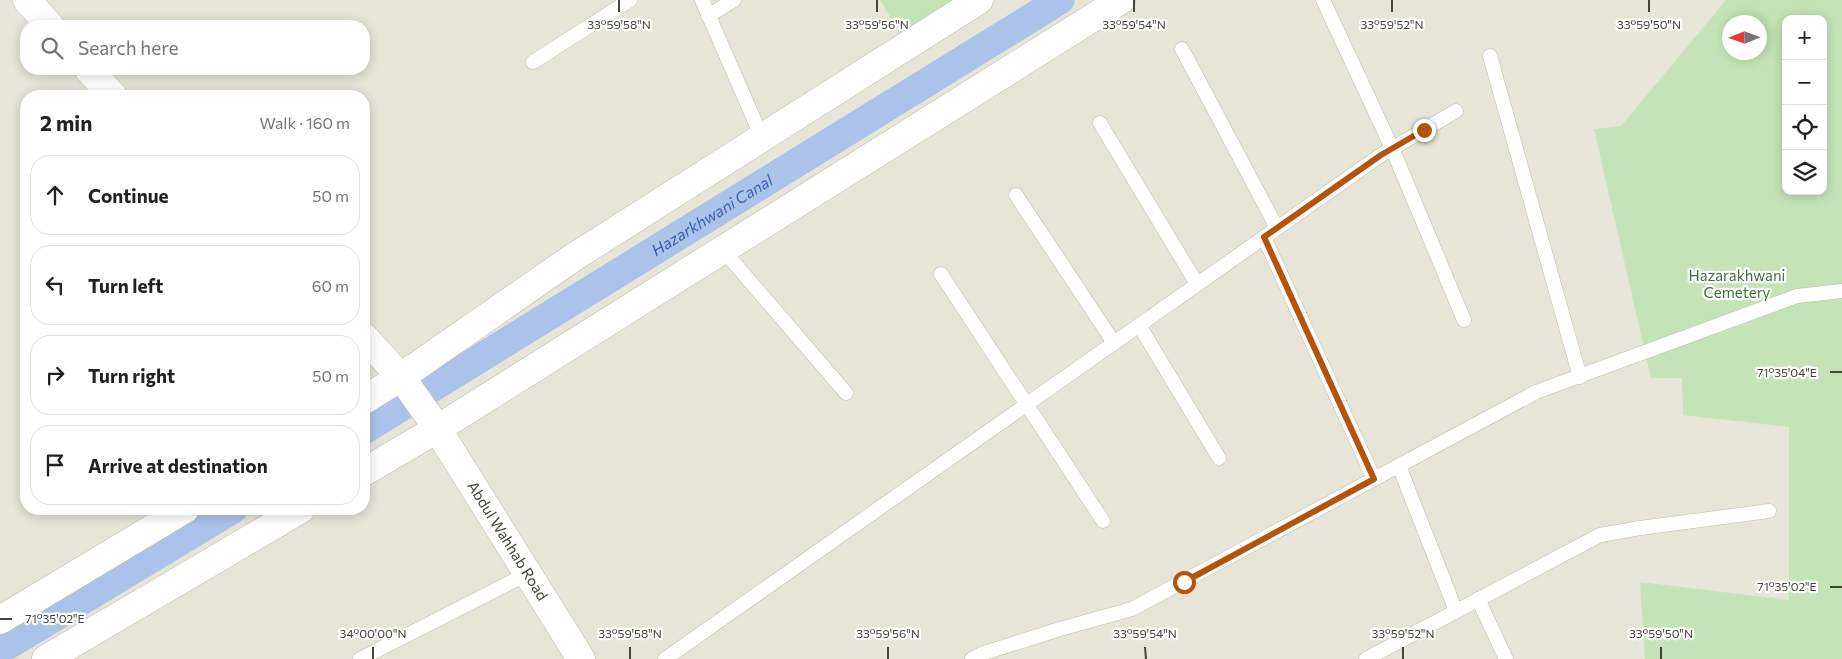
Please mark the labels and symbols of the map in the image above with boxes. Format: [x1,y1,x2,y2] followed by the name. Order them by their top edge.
[1722,15,1767,60] north arrow
[587,17,651,31] text: 33°59'58"N
[845,17,909,31] text: 33°59'56"N
[1102,17,1166,31] text: 33°59'54"N
[1361,17,1423,31] text: 33°59'52"N
[1617,17,1681,31] text: 33°59'50"N
[1413,119,1436,142] route end
[648,170,777,259] water label: Hazarkhwani Canal
[1689,266,1785,301] park label: Hazarakhwani Cemetery
[1757,365,1817,379] text: 71°35'04"E
[464,477,552,603] street label: Abdul Wahhab Road
[1173,571,1196,594] route start
[1757,579,1817,593] text: 71°35'02"E
[25,611,85,625] text: 71°35'02"E
[340,626,406,640] text: 34°00'00"N
[598,626,662,640] text: 33°59'58"N
[856,626,920,640] text: 33°59'56"N
[1113,626,1177,640] text: 33°59'54"N
[1372,626,1434,640] text: 33°59'52"N
[1629,626,1693,640] text: 33°59'50"N

